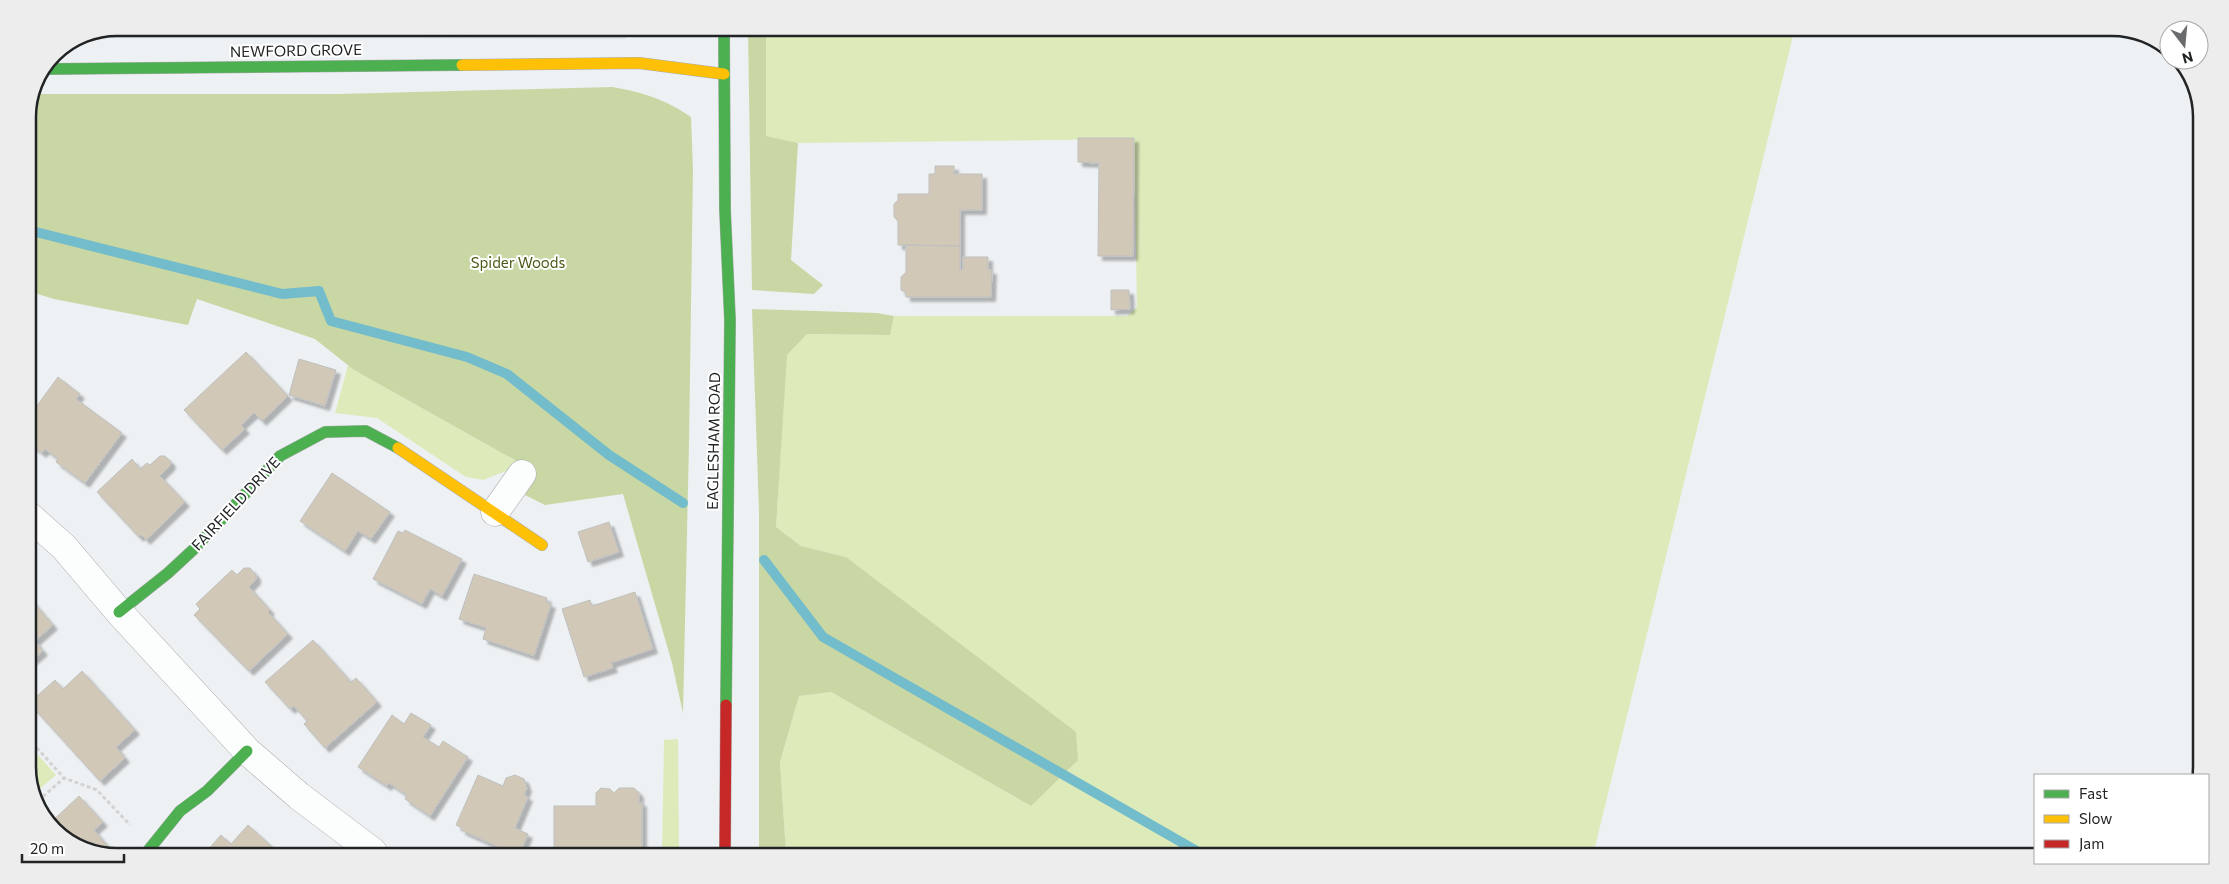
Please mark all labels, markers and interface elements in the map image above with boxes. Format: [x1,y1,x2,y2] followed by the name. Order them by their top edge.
[2159,20,2209,70] north arrow
[230,40,362,60] street label: NEWFORD GROVE
[2180,48,2195,68] text: N
[471,253,565,271] park label: Spider Woods
[703,372,723,510] street label: EAGLESHAM ROAD
[187,453,283,554] street label: FAIRFIELD DRIVE
[2034,774,2209,864] legend
[2079,784,2108,802] text: Fast
[2079,809,2112,827] text: Slow
[22,832,125,864] scale bar
[2079,834,2104,852] text: Jam
[30,839,64,857] text: 20 m

